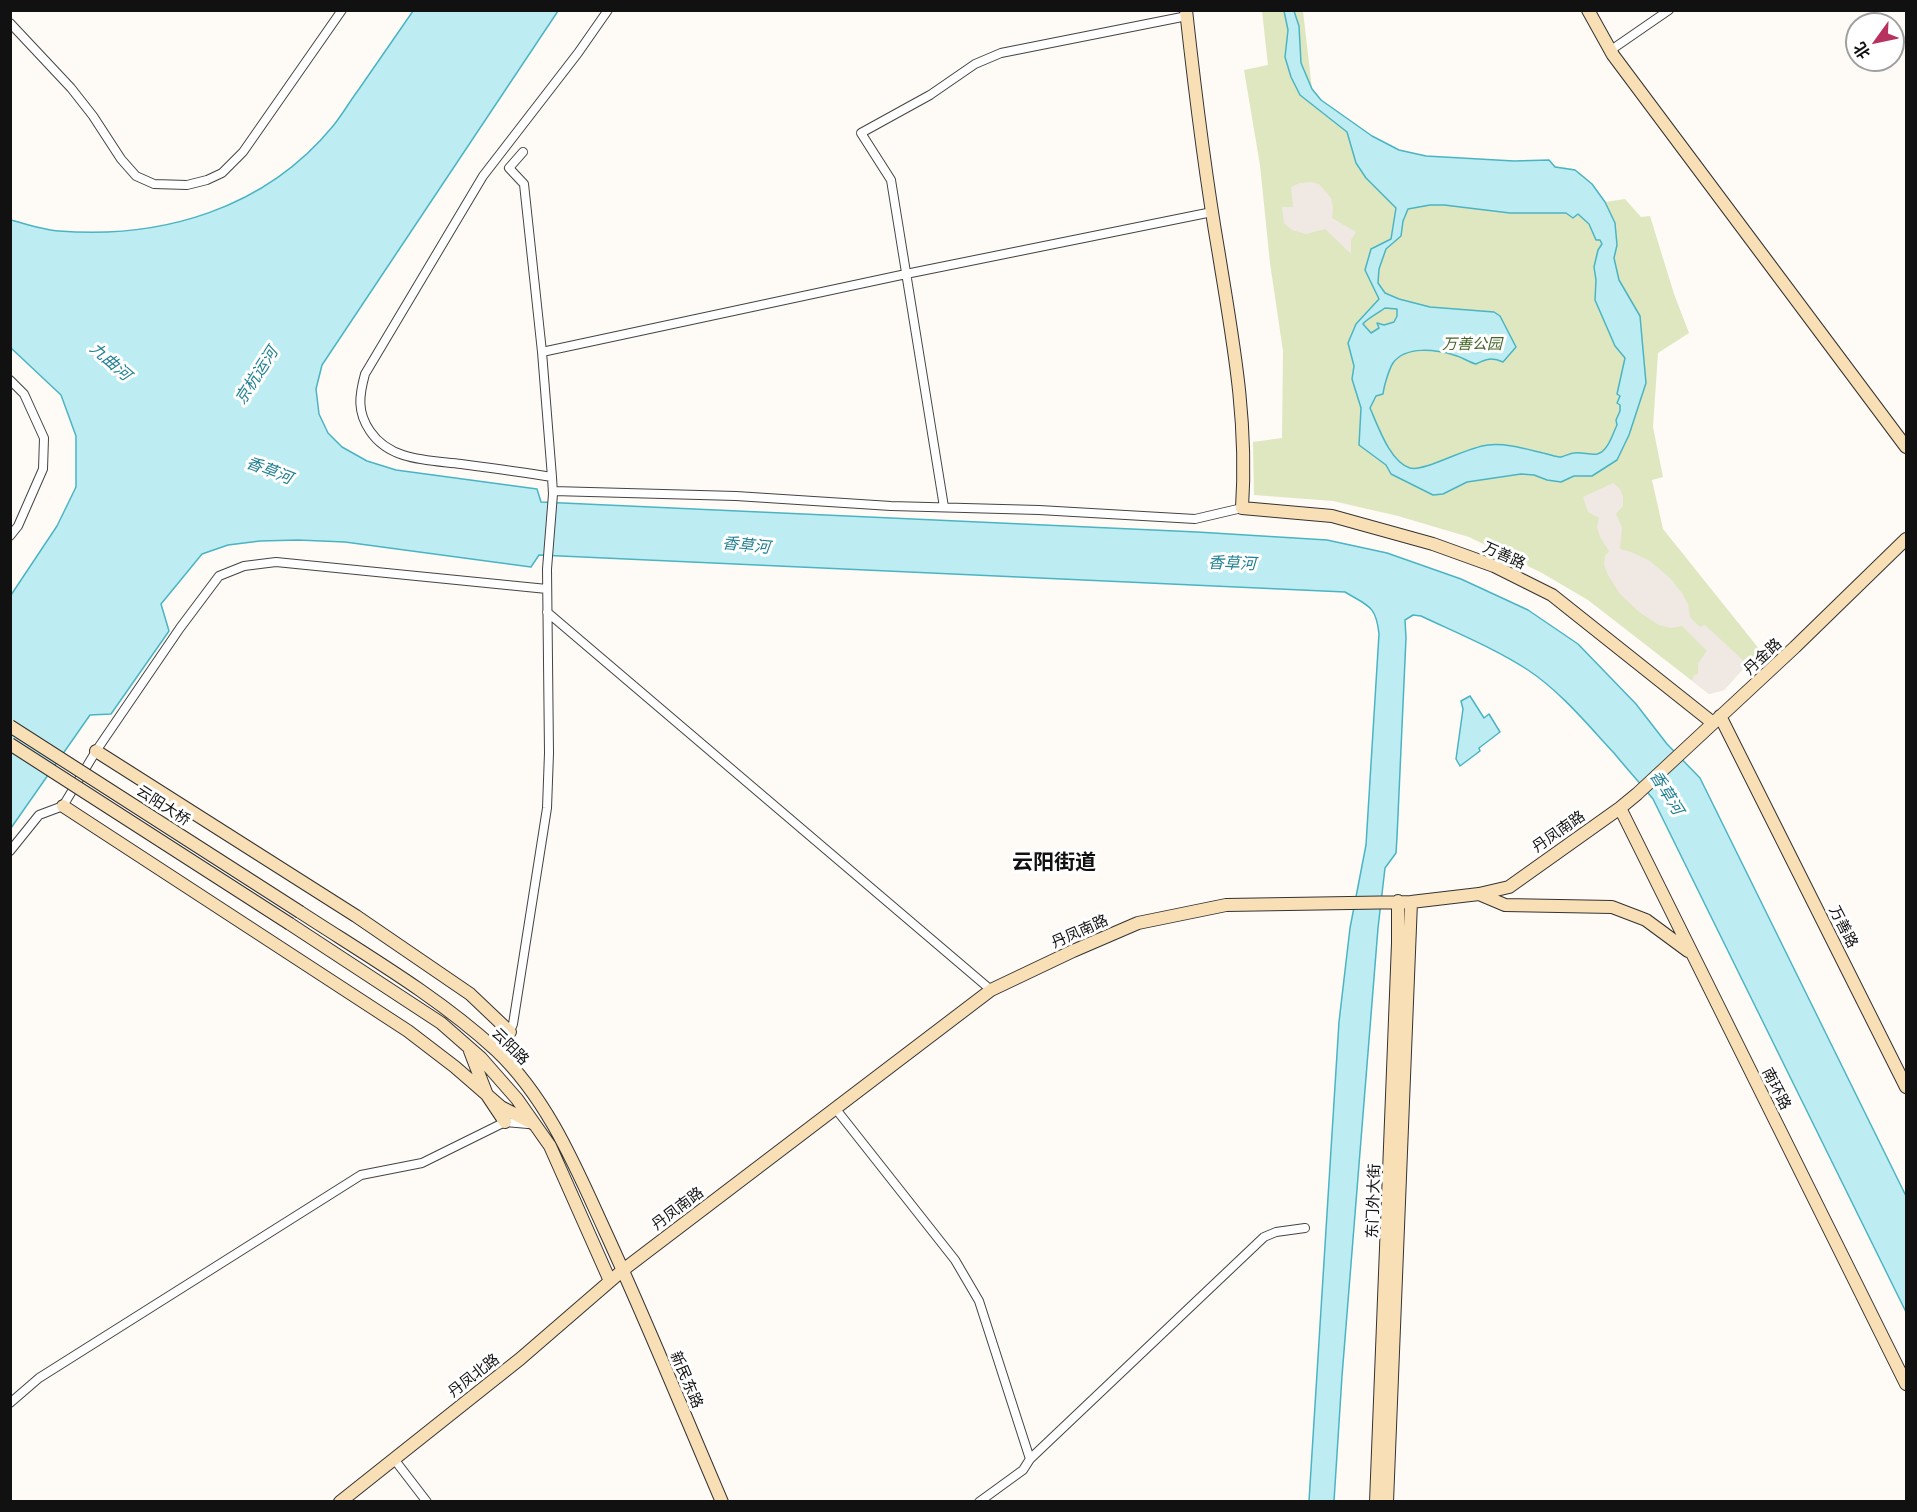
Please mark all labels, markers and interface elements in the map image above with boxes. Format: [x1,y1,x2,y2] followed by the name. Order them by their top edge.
[1845,12,1905,72] north arrow
[1848,38,1875,63] text: 北
[1442,336,1502,354] park label: 万善公园
[86,339,134,385] water label: 九曲河
[232,344,282,408] water label: 京杭运河
[243,453,295,489] water label: 香草河
[721,534,771,558] water label: 香草河
[1480,539,1528,573] street label: 万善路
[1208,554,1256,574] water label: 香草河
[1740,635,1786,679] street label: 丹金路
[1645,768,1687,818] water label: 香草河
[133,782,193,830] street label: 云阳大桥
[1529,807,1589,857] street label: 丹凤南路
[1012,850,1096,876] district label: 云阳街道
[1825,903,1861,951] street label: 万善路
[1049,912,1111,952] street label: 丹凤南路
[488,1025,532,1069] street label: 云阳路
[1758,1065,1794,1113] street label: 南环路
[1364,1163,1384,1239] street label: 东门外大街
[649,1184,707,1234] street label: 丹凤南路
[666,1349,706,1411] street label: 新民东路
[445,1350,503,1402] street label: 丹凤北路

